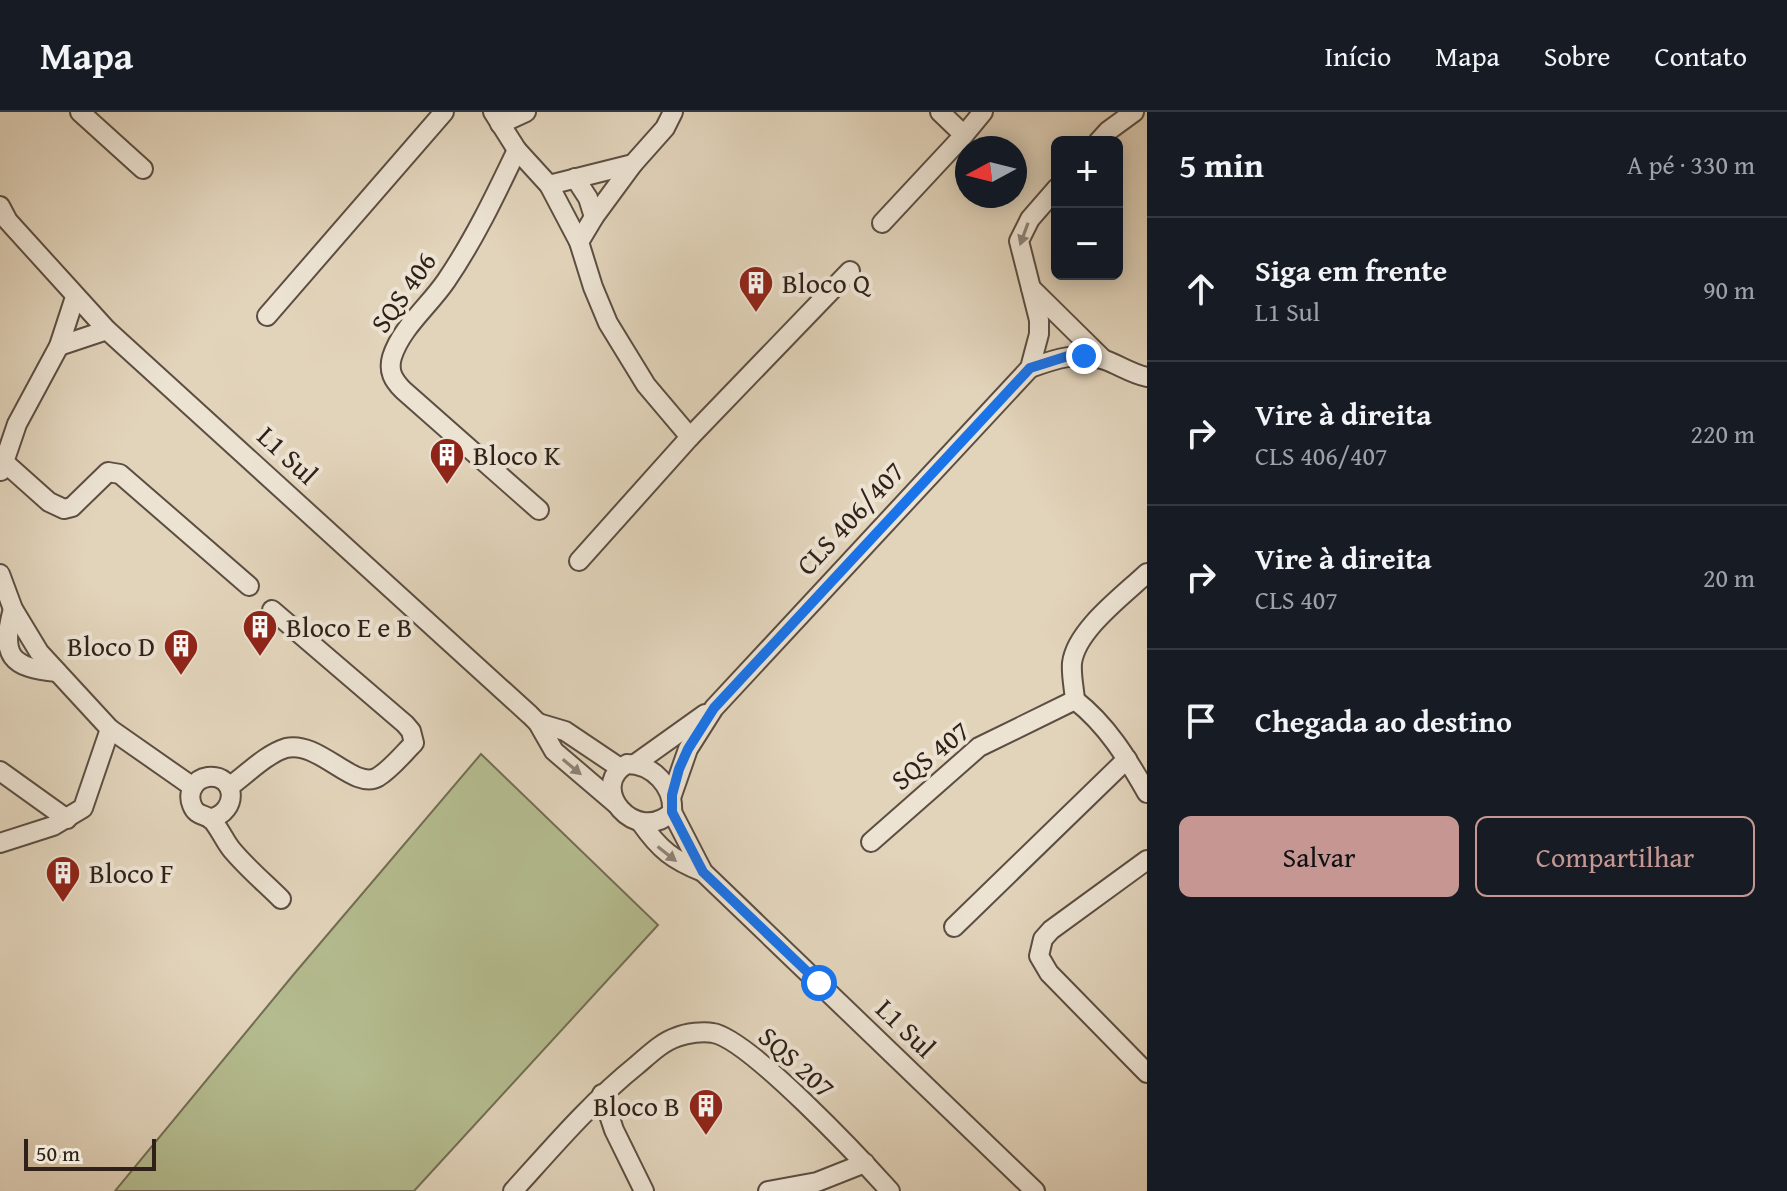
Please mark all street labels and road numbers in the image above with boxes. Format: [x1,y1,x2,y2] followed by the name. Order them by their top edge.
[360,243,445,341] street label: SQS 406
[249,416,328,494] street label: L1 Sul
[786,451,913,584] street label: CLS 406/407
[881,710,978,799] street label: SQS 407
[867,989,946,1067] street label: L1 Sul
[750,1016,845,1107] street label: SQS 207

